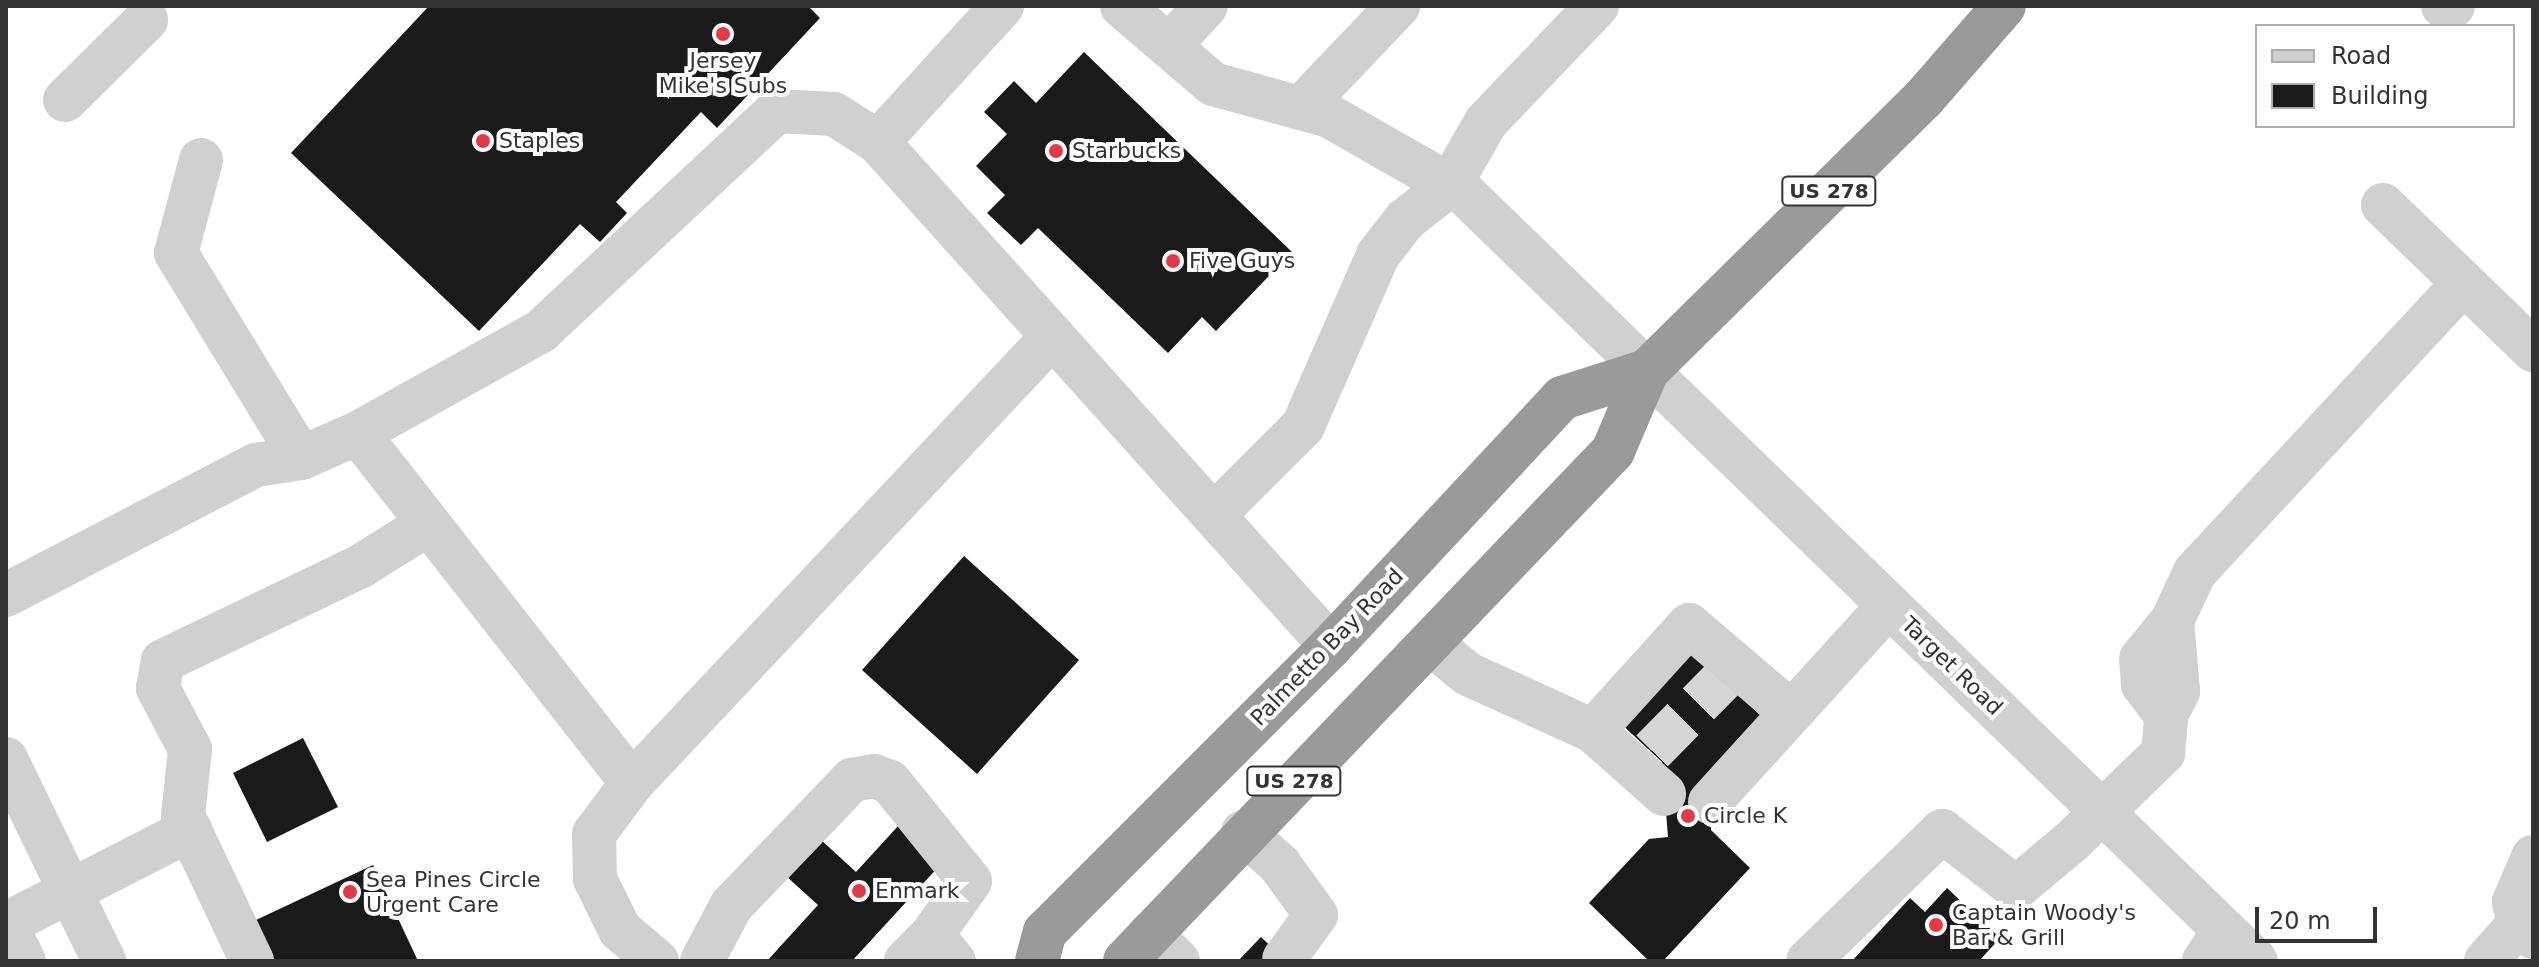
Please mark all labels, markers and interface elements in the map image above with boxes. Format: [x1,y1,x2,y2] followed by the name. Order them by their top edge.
[2255,24,2515,128] legend
[714,25,732,43] marker: Jersey Mike's Subs
[2331,42,2391,70] text: Road
[659,47,787,98] place label: Jersey Mike's Subs
[2331,82,2428,110] text: Building
[499,128,580,154] place label: Staples
[474,132,492,150] marker: Staples
[1072,138,1181,164] place label: Starbucks
[1047,142,1065,160] marker: Starbucks
[1781,175,1877,207] road number: US 278
[1189,248,1295,274] place label: Five Guys
[1164,252,1182,270] marker: Five Guys
[1245,563,1409,731] street label: Palmetto Bay Road
[1896,611,2008,721] street label: Target Road
[1246,765,1342,797] road number: US 278
[1704,803,1787,829] place label: Circle K
[1679,807,1697,825] marker: Circle K
[366,866,541,918] place label: Sea Pines Circle Urgent Care
[875,878,960,904] place label: Enmark
[850,882,868,900] marker: Enmark
[341,883,359,901] marker: Sea Pines Circle Urgent Care
[2259,891,2381,941] scale bar
[1952,899,2136,950] place label: Captain Woody's Bar & Grill
[2269,907,2331,935] text: 20 m
[1927,916,1945,934] marker: Captain Woody's Bar & Grill

